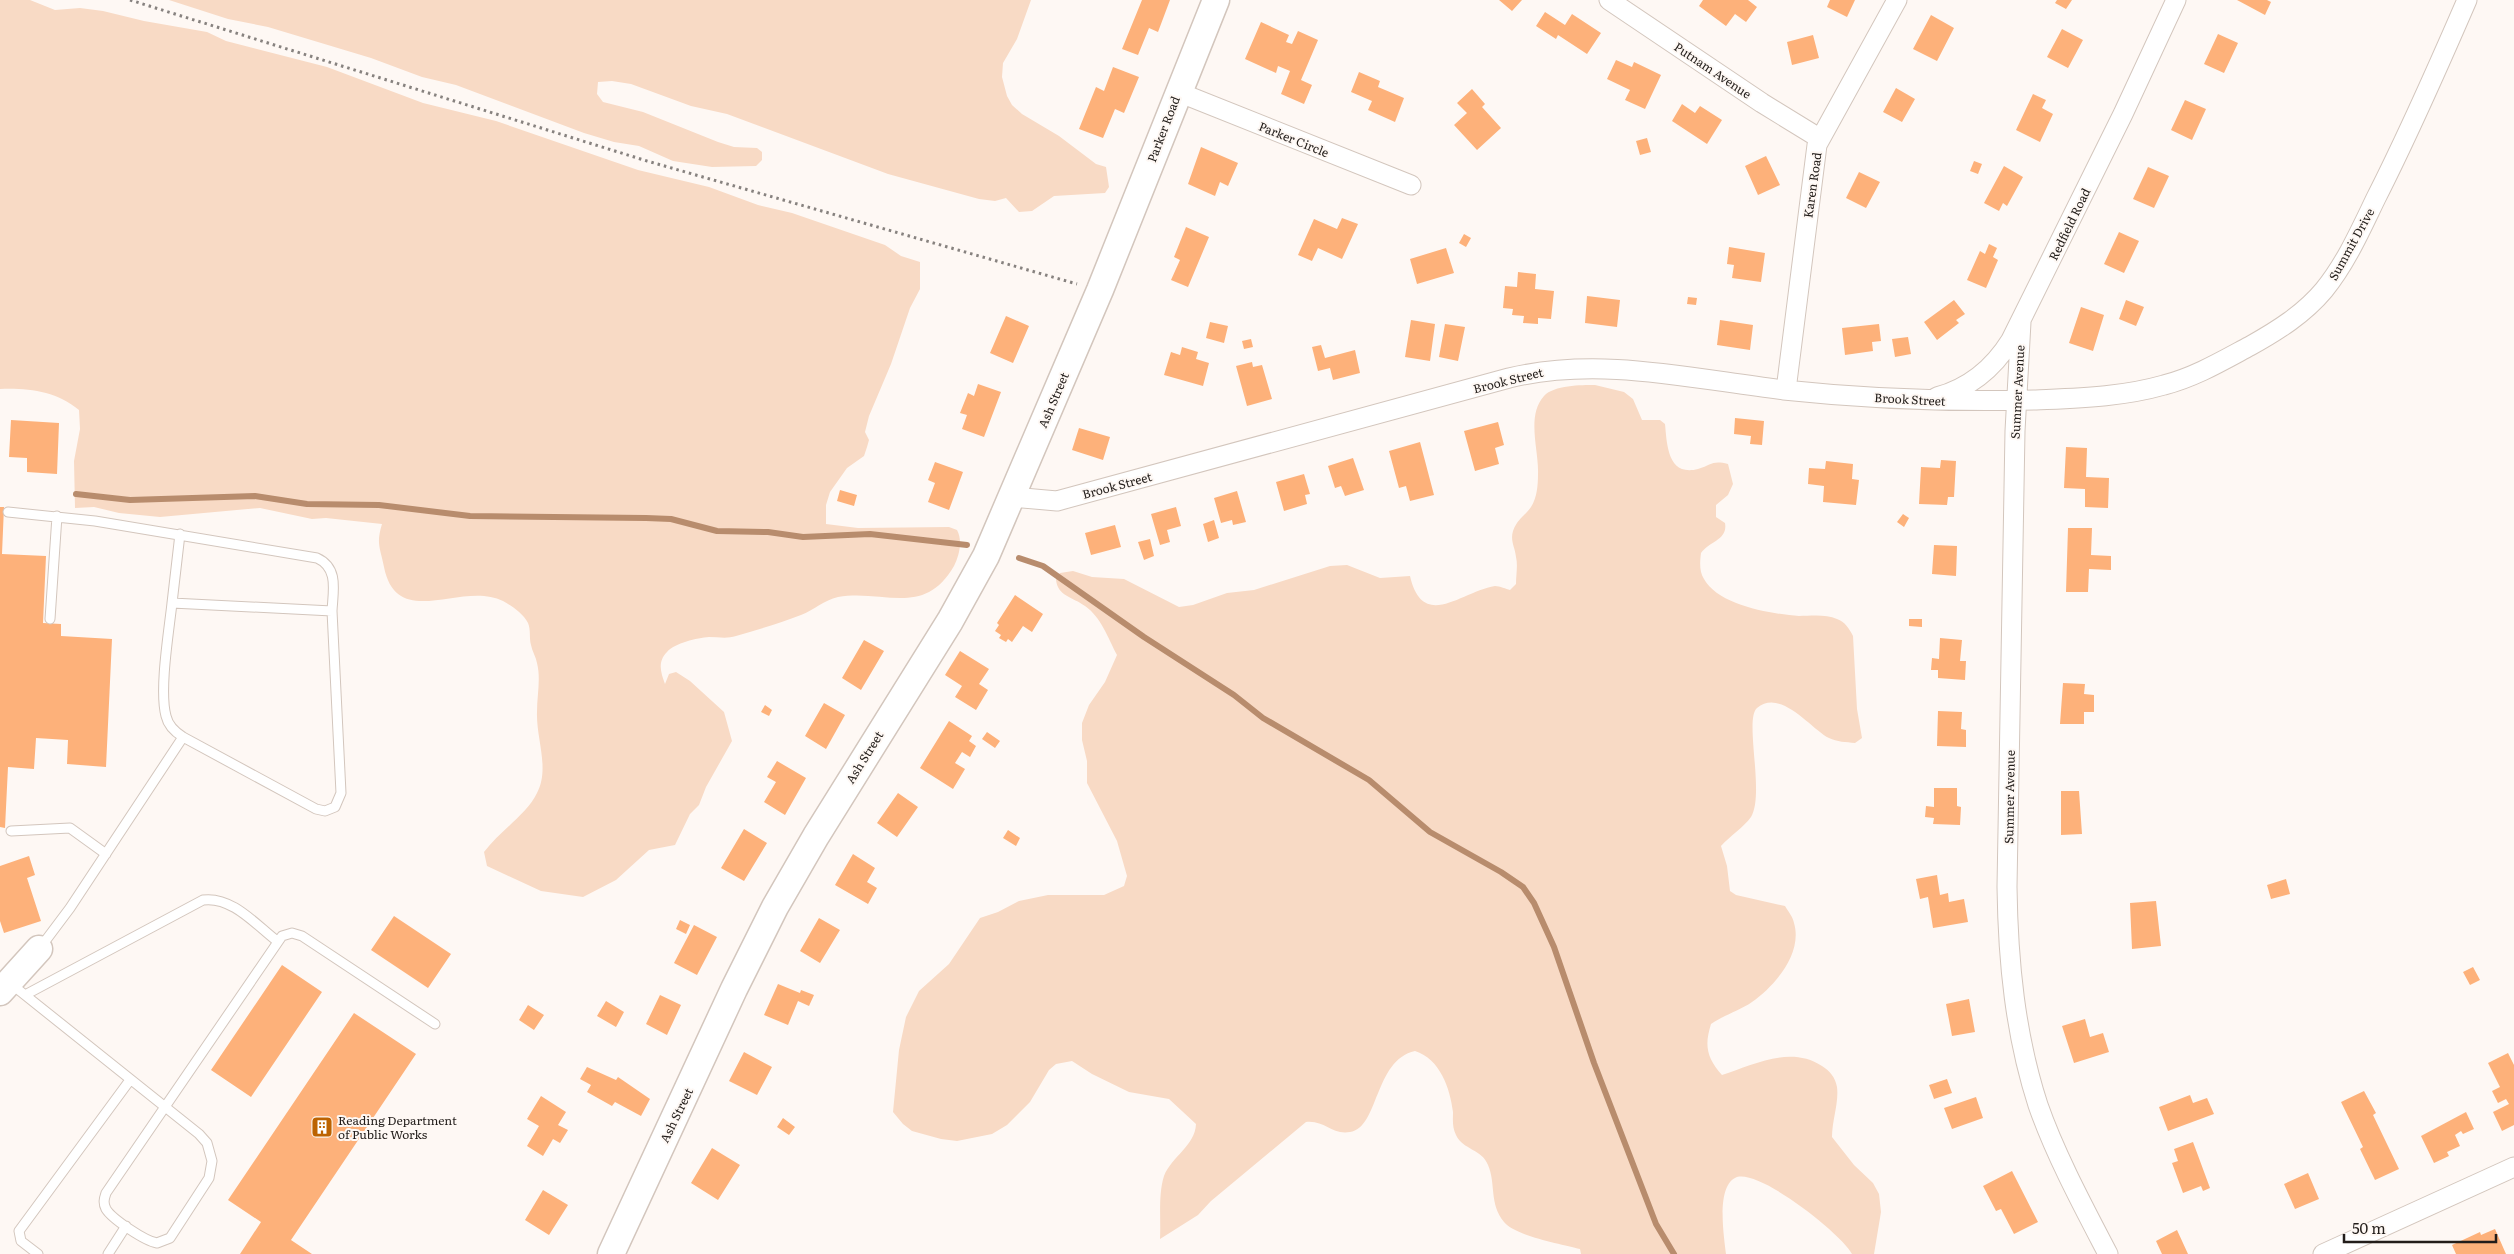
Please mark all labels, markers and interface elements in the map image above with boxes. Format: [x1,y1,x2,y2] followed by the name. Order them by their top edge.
[1671,38,1755,102] street label: Putnam Avenue
[1142,93,1184,165] street label: Parker Road
[1256,117,1332,161] street label: Parker Circle
[1798,150,1826,219] street label: Karen Road
[2044,184,2095,263] street label: Redfield Road
[2324,205,2378,283] street label: Summit Drive
[2006,345,2028,439] street label: Summer Avenue
[1471,363,1545,397] street label: Brook Street
[1033,369,1073,431] street label: Ash Street
[1874,388,1946,410] street label: Brook Street
[1080,467,1154,503] street label: Brook Street
[841,727,887,787] street label: Ash Street
[1999,750,2019,844] street label: Summer Avenue
[655,1084,697,1145] street label: Ash Street
[338,1111,457,1143] place label: Reading Department of Public Works
[310,1115,334,1139] building icon: Reading Department of Public Works
[2344,1212,2496,1244] scale bar
[2352,1216,2386,1239] text: 50 m

